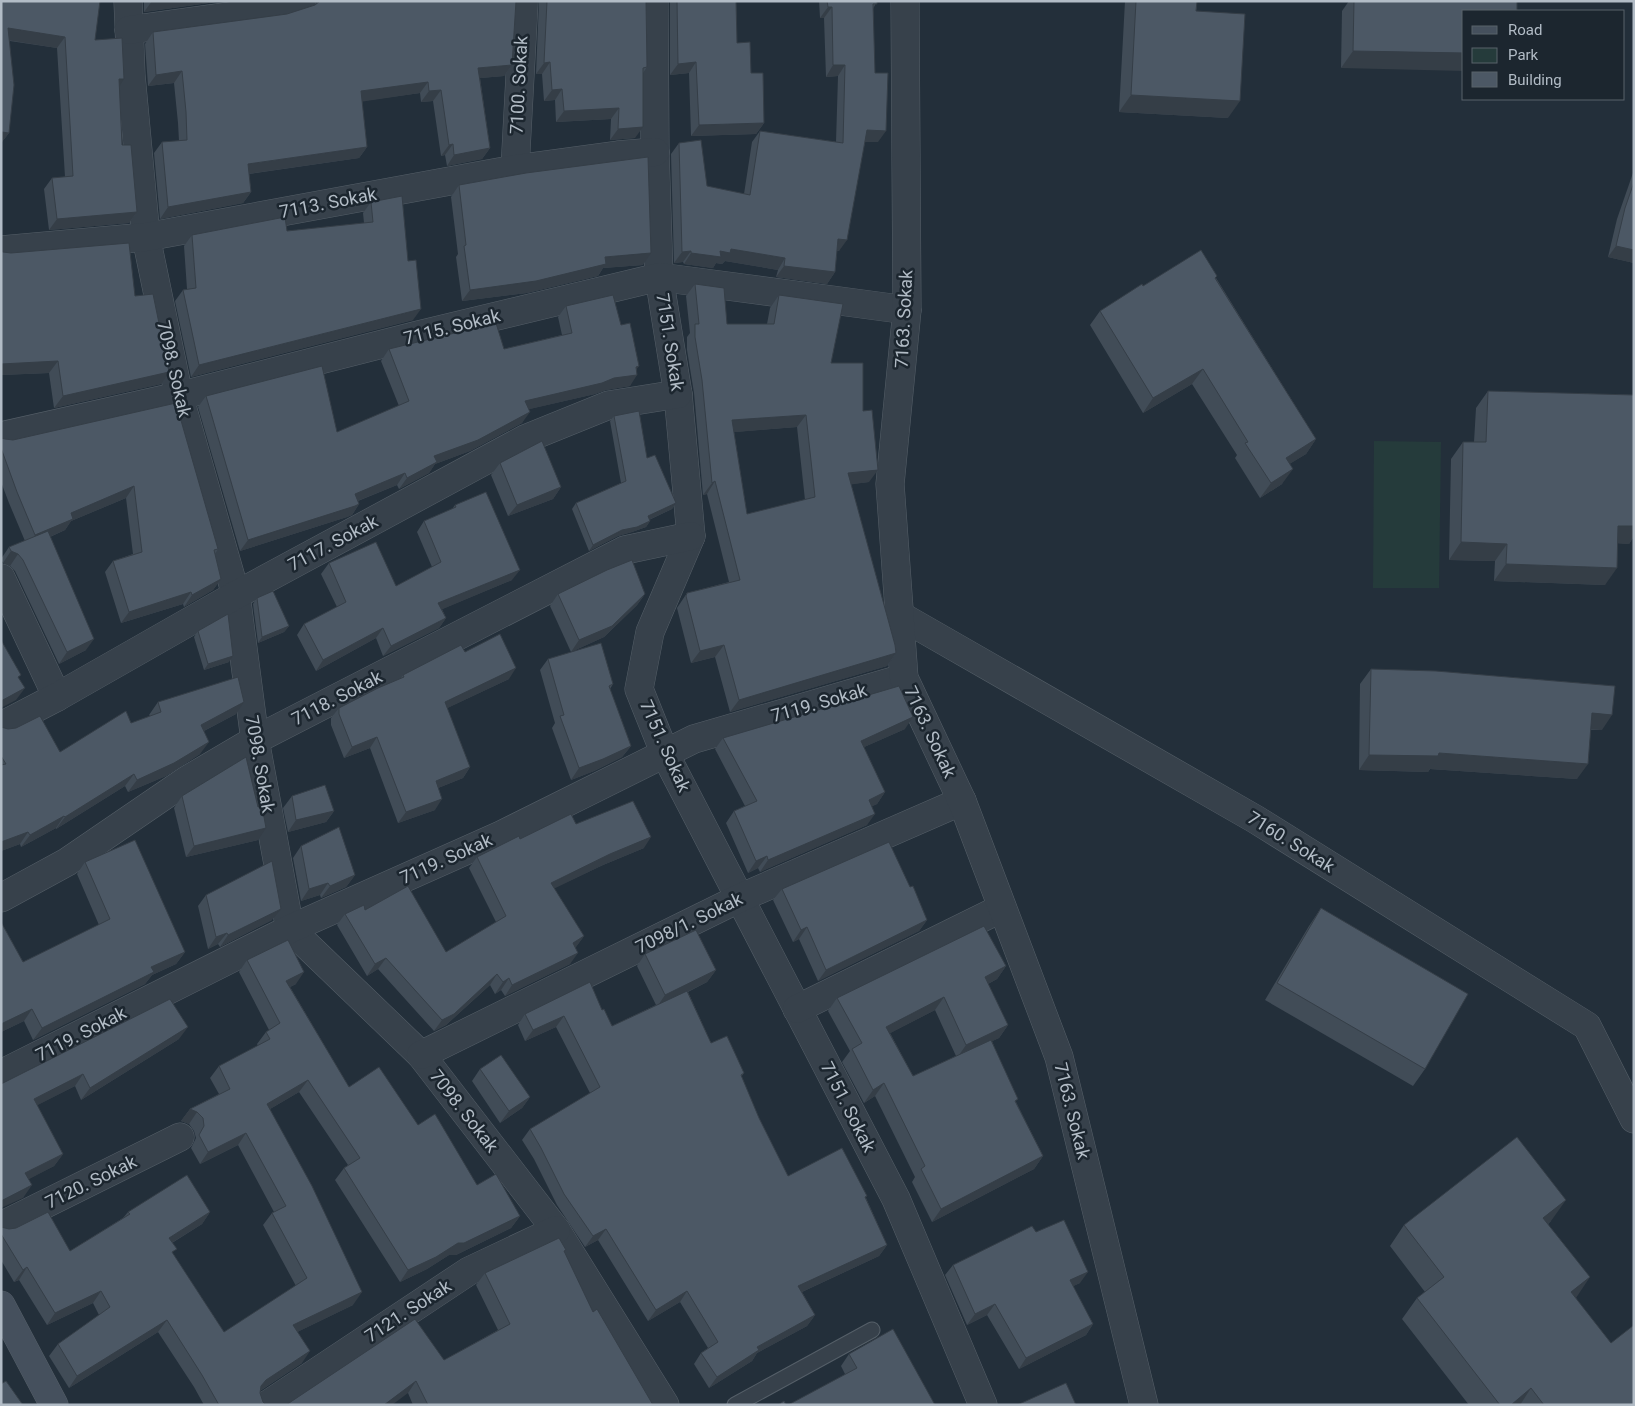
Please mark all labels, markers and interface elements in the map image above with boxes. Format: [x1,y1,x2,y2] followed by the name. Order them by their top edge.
[1462,10,1625,100] legend
[1508,21,1542,39] text: Road
[505,34,532,135] street label: 7100. Sokak
[1508,46,1539,64] text: Park
[1508,71,1562,89] text: Building
[277,183,379,222] street label: 7113. Sokak
[890,268,917,369] street label: 7163. Sokak
[652,292,689,393] street label: 7151. Sokak
[401,304,503,349] street label: 7115. Sokak
[153,318,196,420] street label: 7098. Sokak
[284,510,382,575] street label: 7117. Sokak
[288,665,386,729] street label: 7118. Sokak
[769,679,870,726] street label: 7119. Sokak
[900,683,961,782] street label: 7163. Sokak
[636,696,695,796] street label: 7151. Sokak
[242,714,280,815] street label: 7098. Sokak
[1244,807,1339,877] street label: 7160. Sokak
[396,829,496,888] street label: 7119. Sokak
[632,887,746,957] street label: 7098/1. Sokak
[32,1001,130,1065] street label: 7119. Sokak
[817,1058,881,1156] street label: 7151. Sokak
[1050,1060,1095,1162] street label: 7163. Sokak
[426,1065,504,1157] street label: 7098. Sokak
[42,1150,141,1213] street label: 7120. Sokak
[361,1274,456,1346] street label: 7121. Sokak

